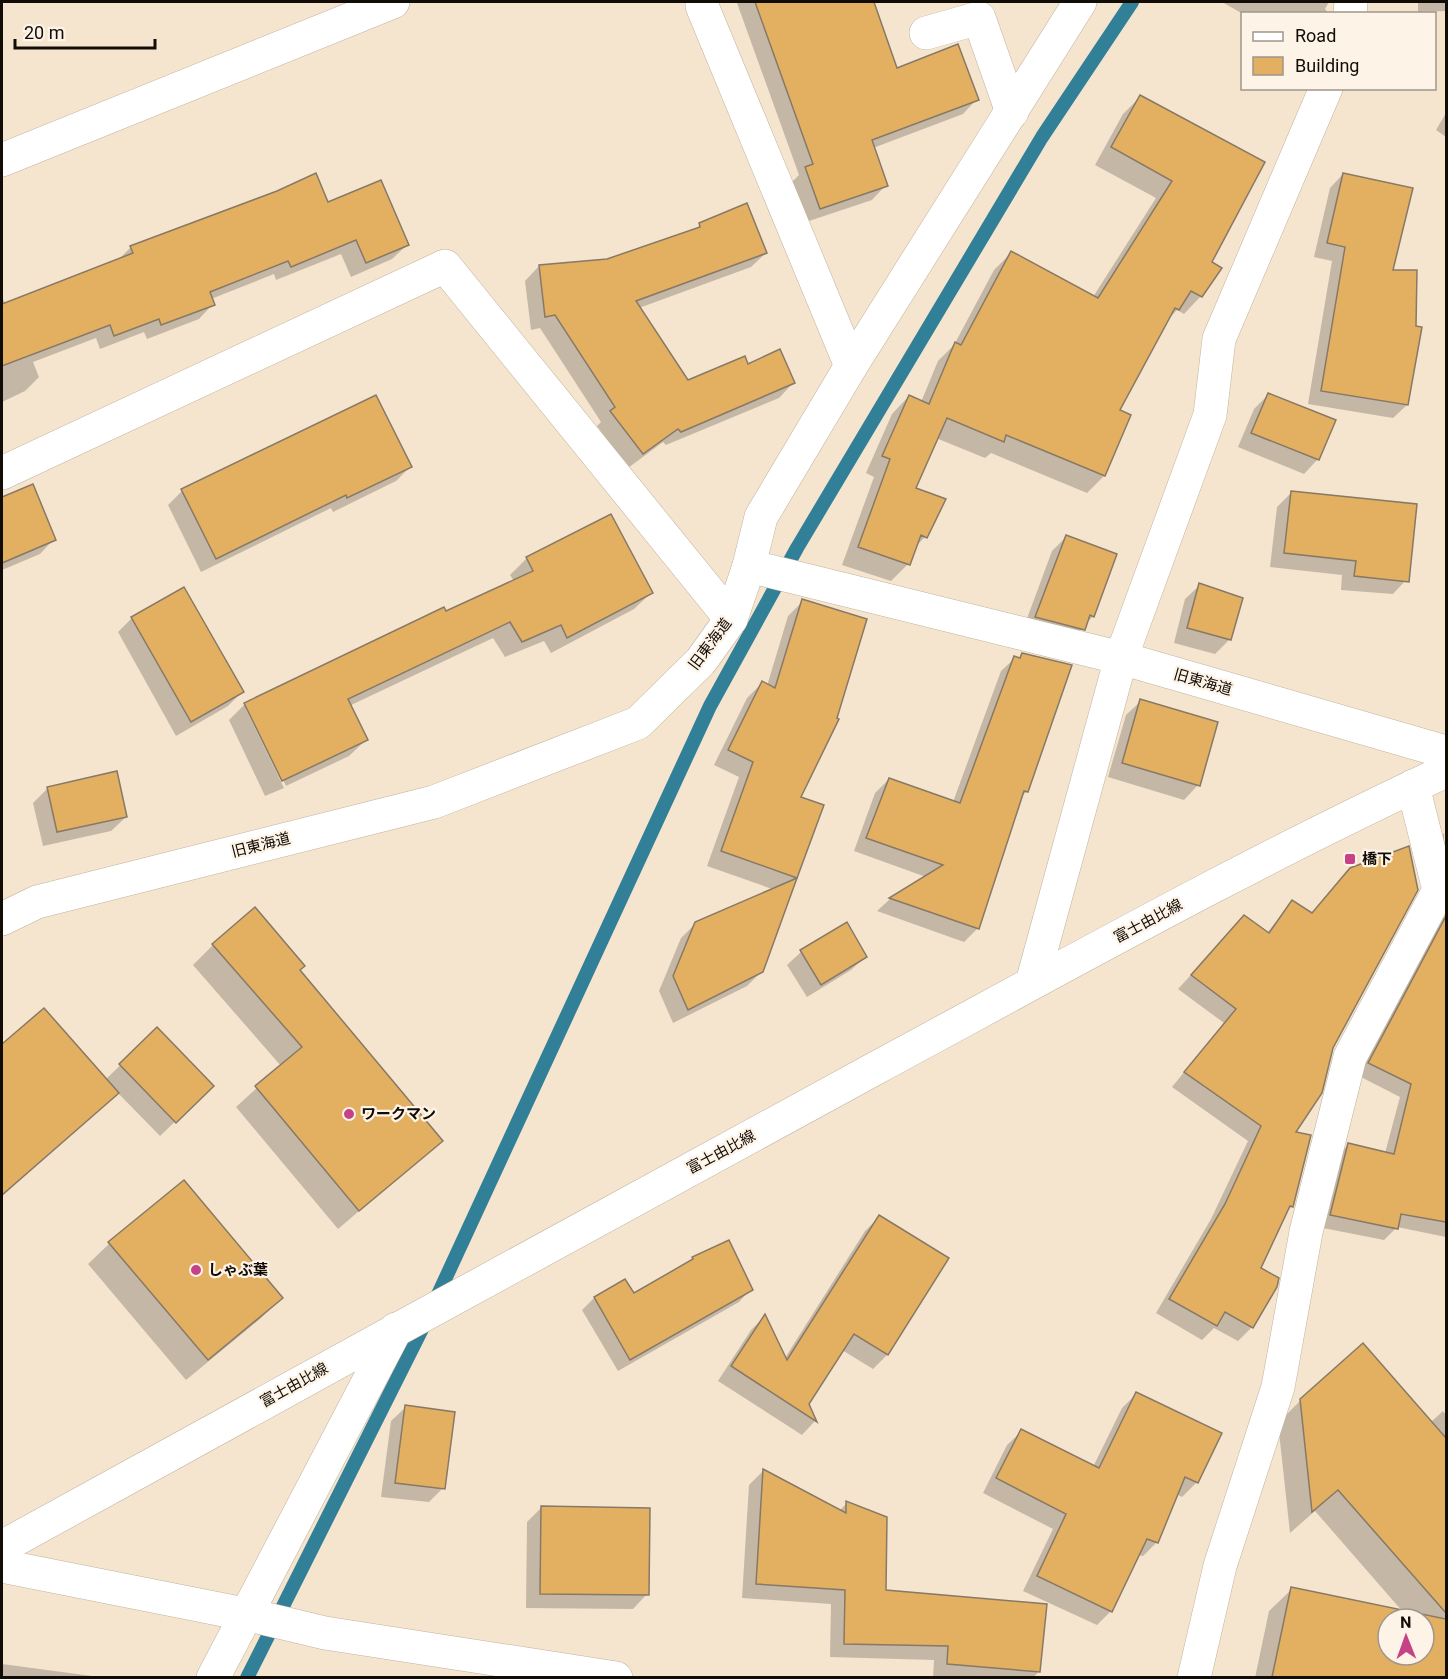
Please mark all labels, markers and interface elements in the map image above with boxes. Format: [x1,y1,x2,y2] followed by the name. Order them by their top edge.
[15,12,154,50] scale bar
[1241,12,1436,90] legend
[24,22,64,43] text: 20 m
[1295,25,1336,46] text: Road
[1295,55,1359,76] text: Building
[685,615,735,673] street label: 旧東海道
[1172,665,1234,699] street label: 旧東海道
[230,829,292,861] street label: 旧東海道
[1362,850,1392,868] place label: 橋下
[1343,852,1357,866] marker: 橋下
[1111,895,1185,947] street label: 富士由比線
[361,1105,436,1123] place label: ワークマン
[342,1107,356,1121] marker: ワークマン
[684,1126,758,1178] street label: 富士由比線
[208,1261,268,1279] place label: しゃぶ葉
[189,1263,203,1277] marker: しゃぶ葉
[257,1359,331,1411] street label: 富士由比線
[1376,1607,1436,1667] north arrow
[1400,1613,1412,1632] text: N

